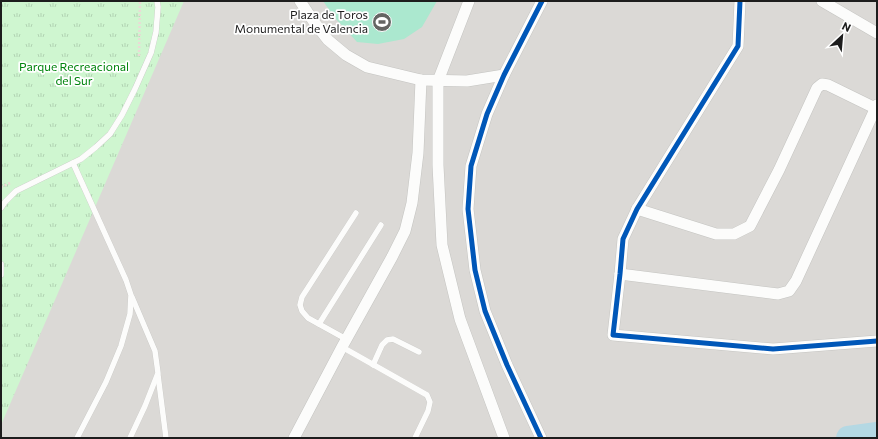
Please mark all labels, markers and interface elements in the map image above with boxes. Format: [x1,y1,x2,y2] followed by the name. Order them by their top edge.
[235,7,368,35] place label: Plaza de Toros Monumental de Valencia
[371,11,393,33] sports icon: Plaza de Toros Monumental de Valencia
[822,16,862,56] north arrow
[840,19,853,34] text: N
[19,59,129,87] park label: Parque Recreacional del Sur

